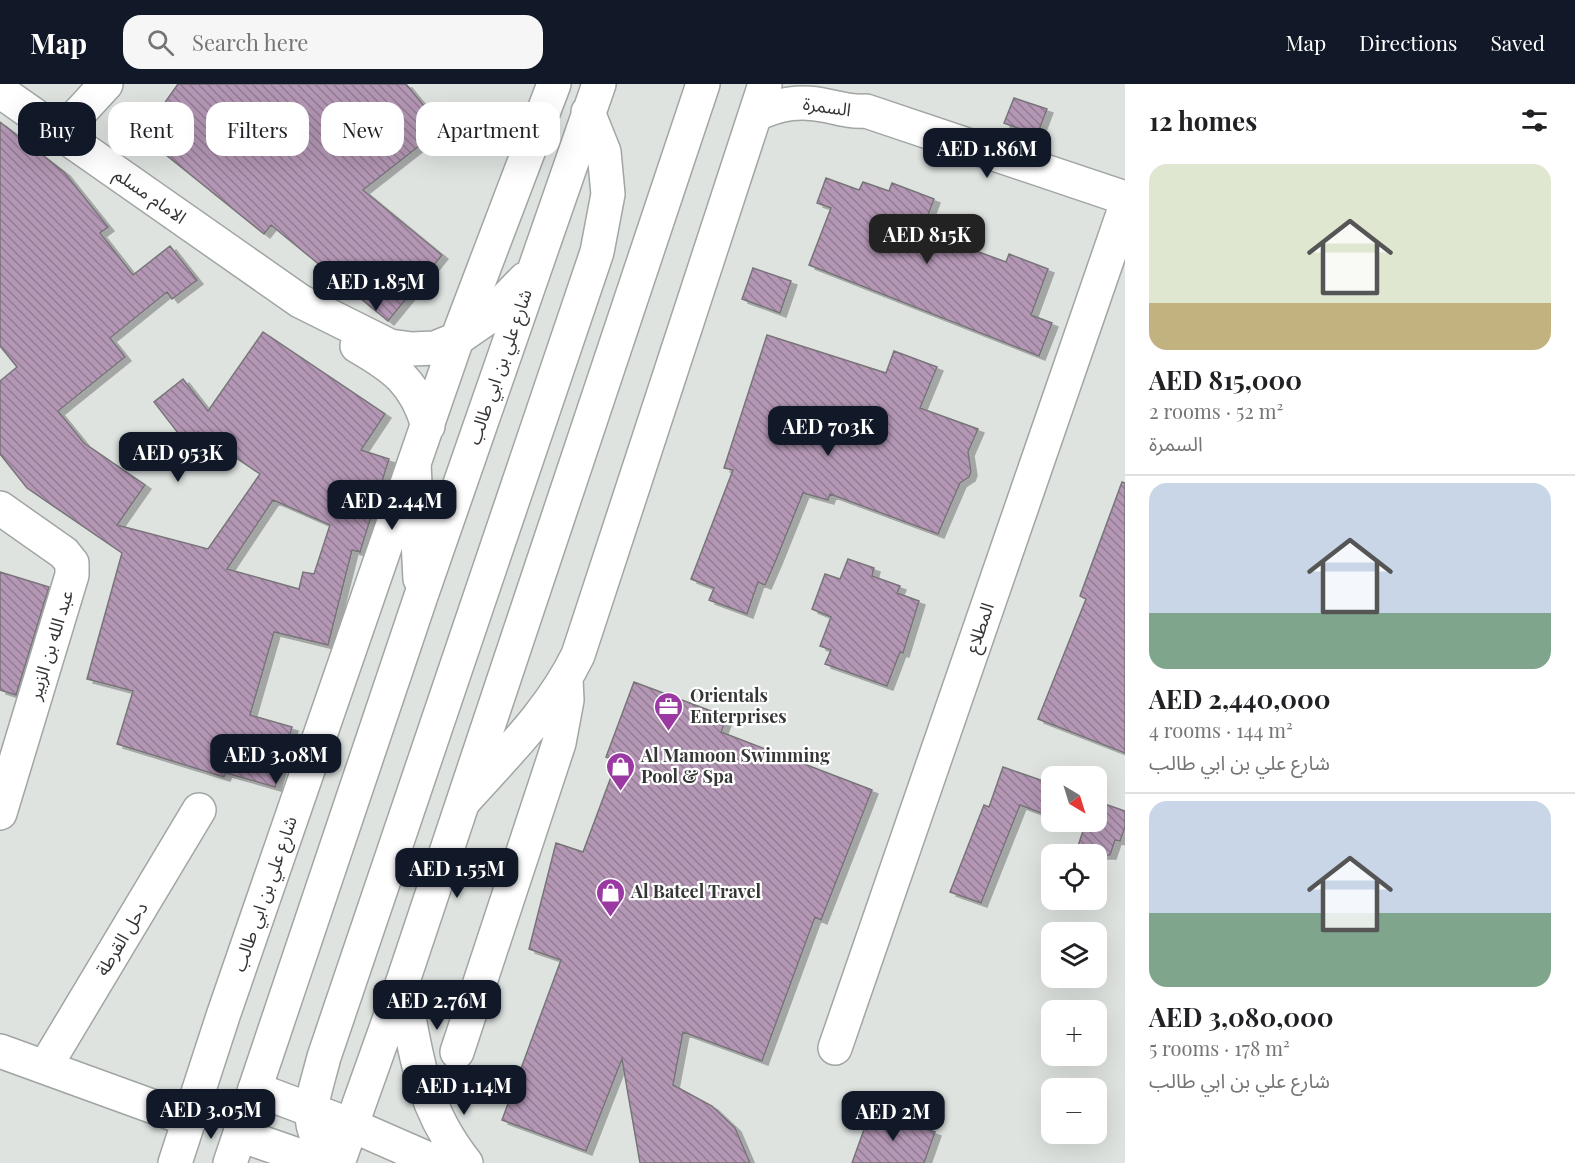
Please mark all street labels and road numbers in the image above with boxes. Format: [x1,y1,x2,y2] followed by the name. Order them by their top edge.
[802,91,853,121] street label: السمرة
[108,162,191,231] street label: الامام مسلم
[461,286,540,449] street label: شارع علي بن ابي طالب
[22,587,78,703] street label: عبد الله بن الزبير
[959,599,1002,657] street label: المطلاع
[226,813,305,976] street label: شارع علي بن ابي طالب
[90,897,153,980] street label: دحل القرطة

